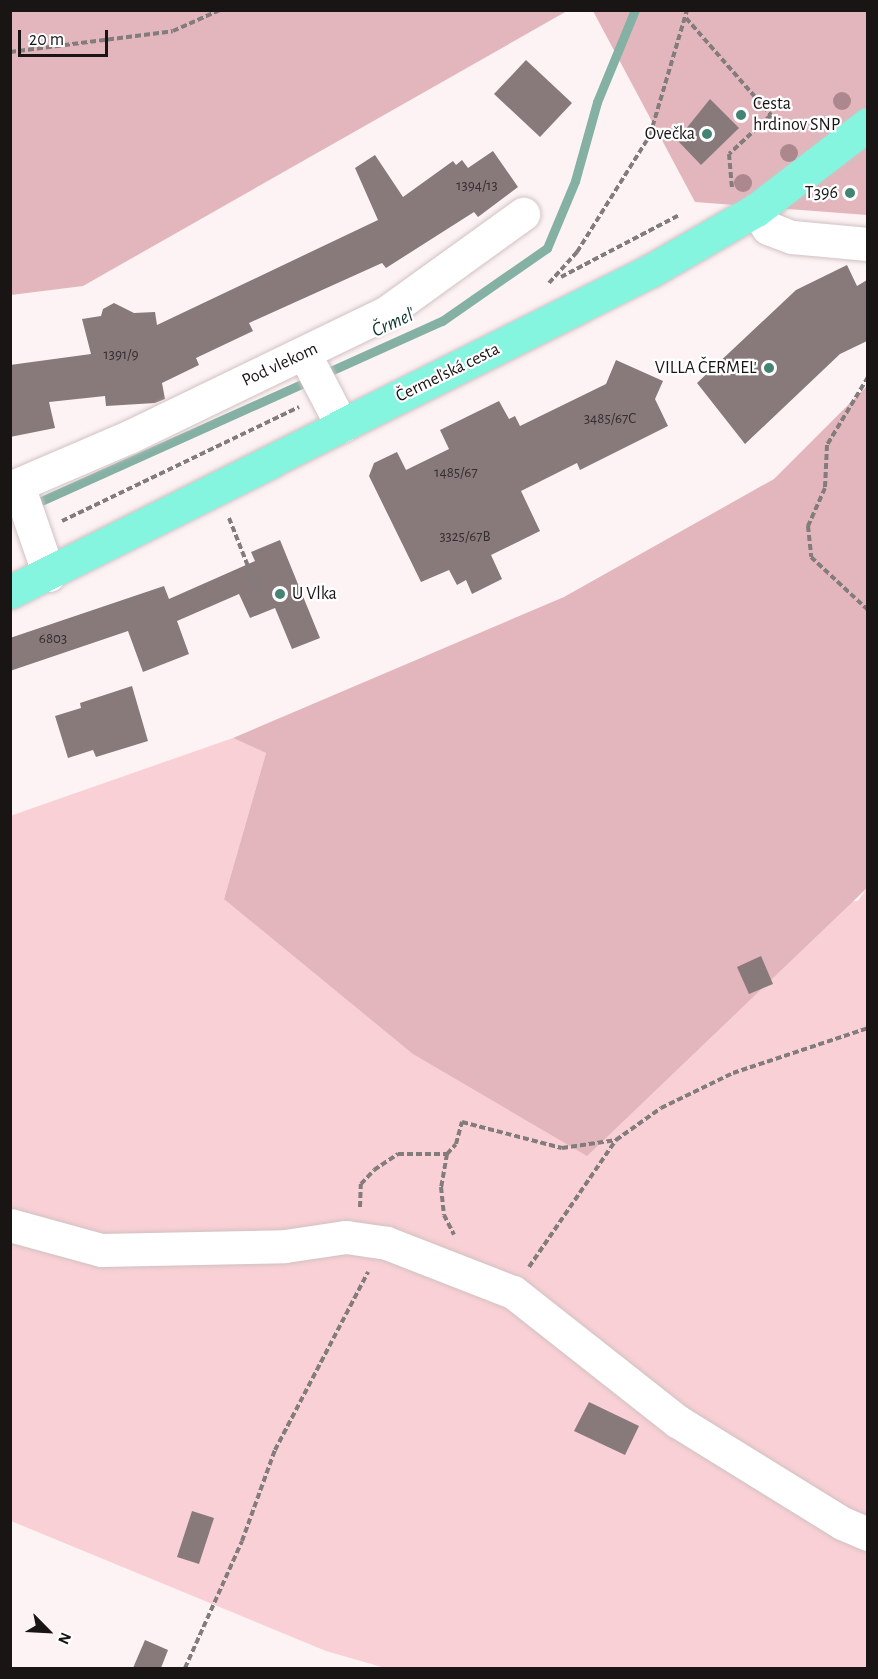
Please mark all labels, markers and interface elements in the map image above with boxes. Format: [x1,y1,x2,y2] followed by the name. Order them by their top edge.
[21,18,111,56] scale bar
[29,31,64,49] text: 20 m
[753,94,840,136] place label: Cesta hrdinov SNP
[734,108,748,122] marker: Cesta hrdinov SNP
[645,123,695,145] place label: Ovečka
[700,127,714,141] marker: Ovečka
[456,177,498,195] house number: 1394/13
[805,182,838,204] place label: T396
[843,186,857,200] marker: T396
[368,303,418,343] water label: Črmeľ
[239,338,321,392] street label: Pod vlekom
[393,339,503,407] street label: Čermeľská cesta
[104,346,138,364] house number: 1391/9
[655,357,757,379] place label: VILLA ČERMEĽ
[762,361,776,375] marker: VILLA ČERMEĽ
[584,410,636,428] house number: 3485/67C
[434,464,478,482] house number: 1485/67
[439,528,491,546] house number: 3325/67B
[292,583,337,605] place label: U Vlka
[273,587,287,601] marker: U Vlka
[39,630,67,648] house number: 6803
[18,1601,78,1661] north arrow
[55,1630,74,1647] text: N

